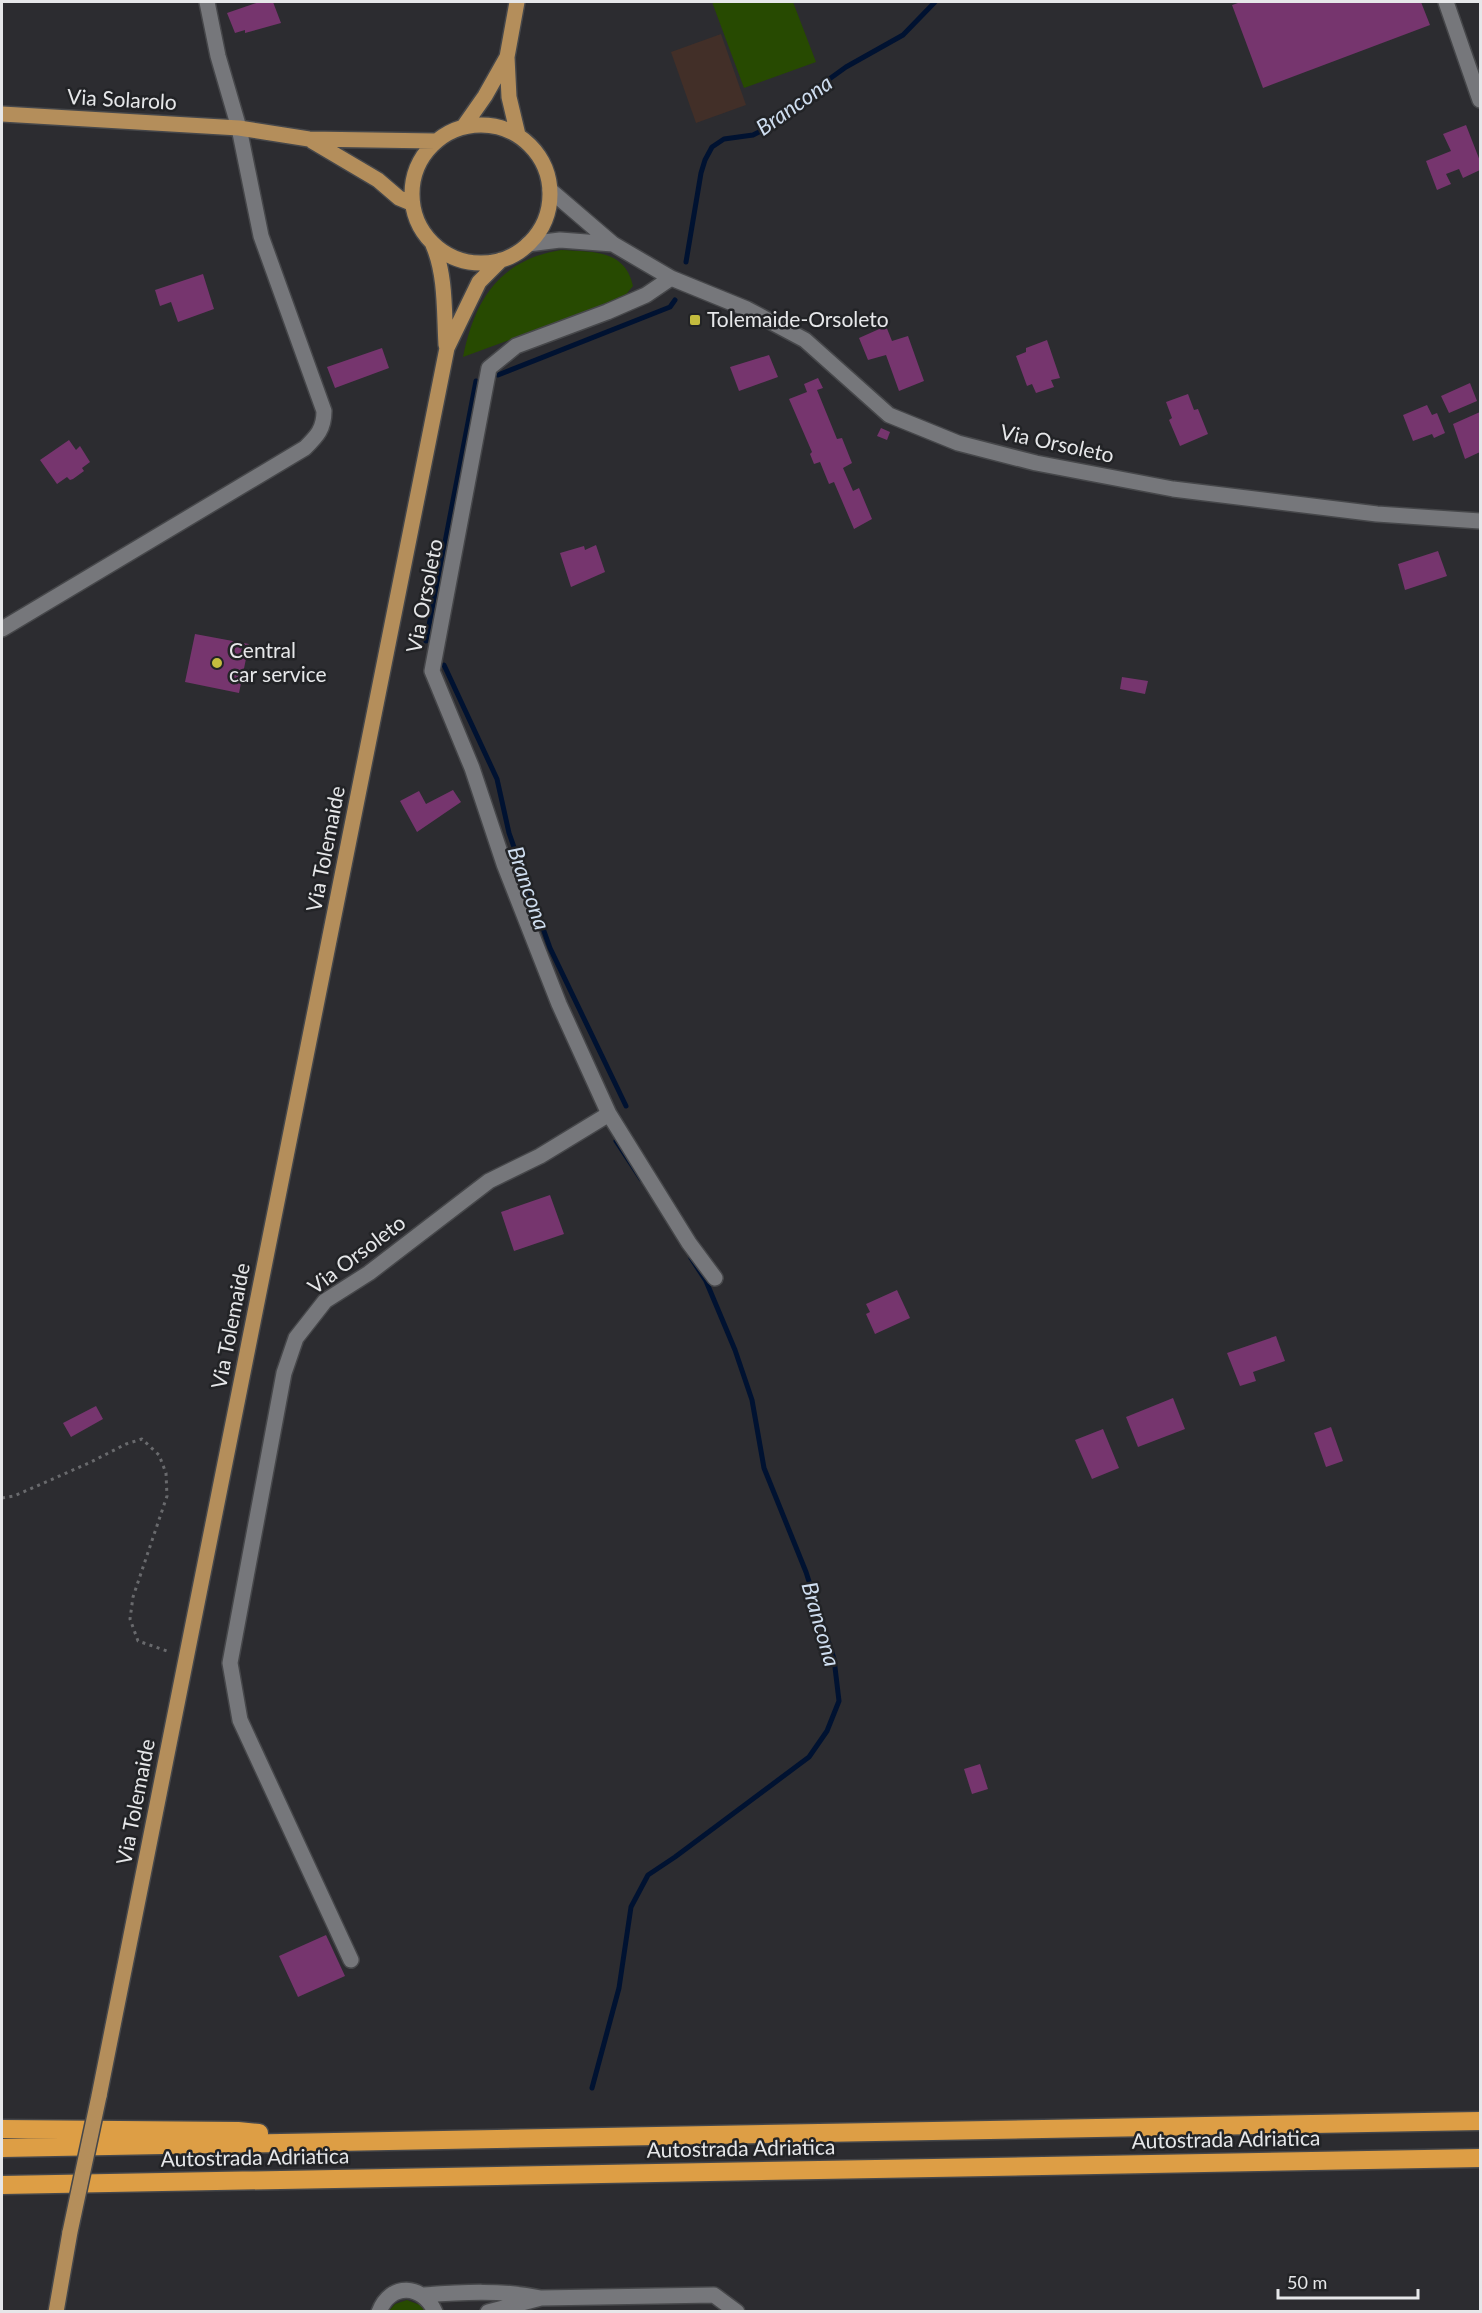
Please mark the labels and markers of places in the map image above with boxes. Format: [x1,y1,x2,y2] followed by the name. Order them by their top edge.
[707,306,889,331] place label: Tolemaide-Orsoleto
[688,313,702,327] marker: Tolemaide-Orsoleto
[229,637,327,686] place label: Central car service
[210,656,224,670] marker: Central car service

